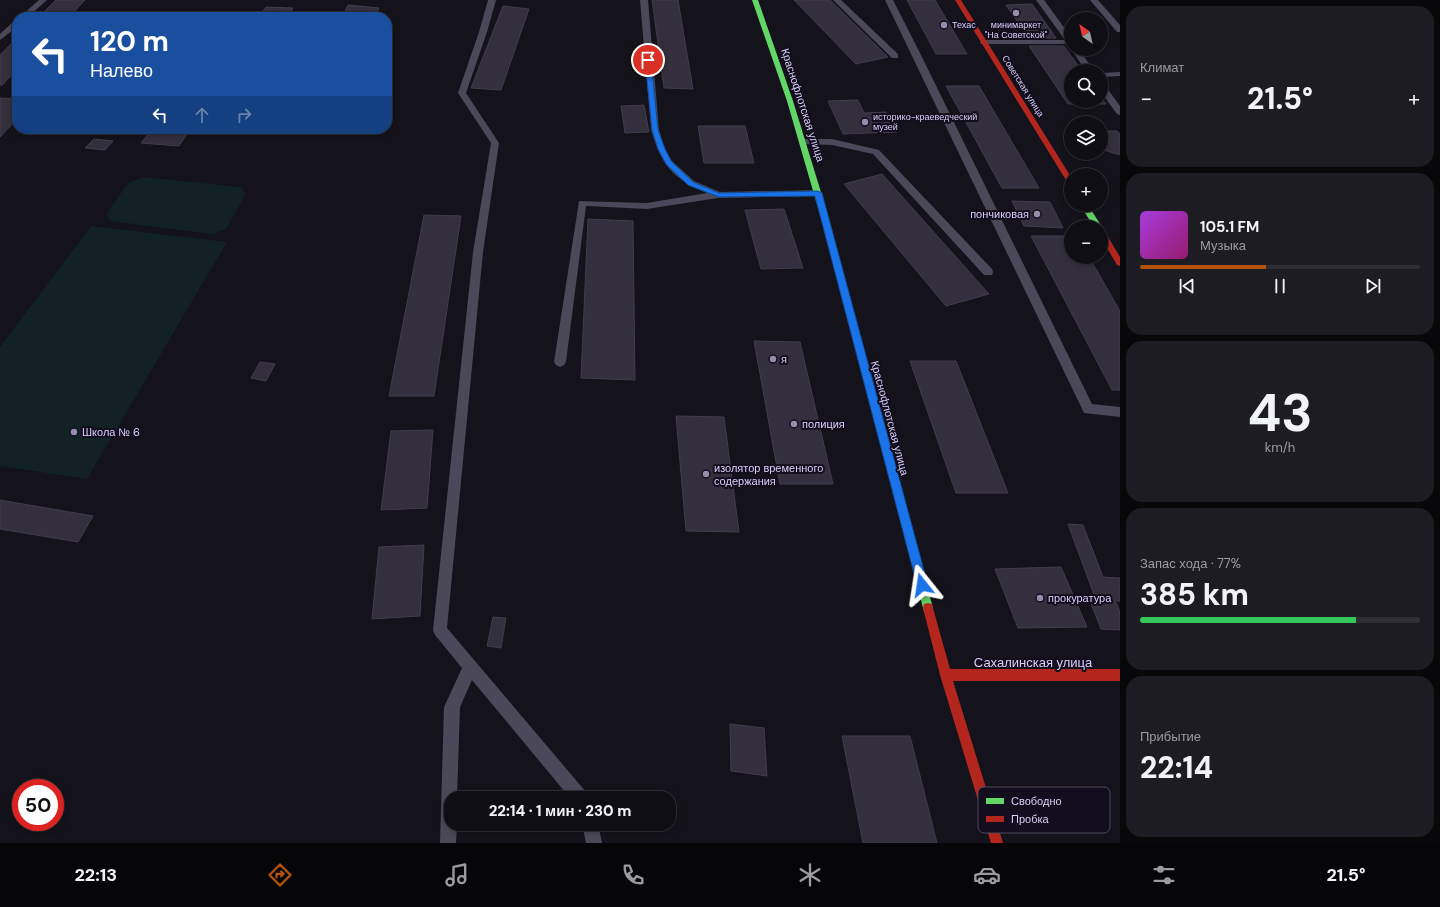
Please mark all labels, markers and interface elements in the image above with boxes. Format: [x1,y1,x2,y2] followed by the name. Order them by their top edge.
[1011,8,1021,18] marker: минимаркет "На Советской"
[1064,12,1108,56] north arrow
[1064,12,1108,264] map controls
[952,19,976,31] place label: Техас
[985,19,1048,41] place label: минимаркет "На Советской"
[939,20,949,30] marker: Техас
[90,23,169,60] text: 120 m
[24,28,76,80] icon: left
[631,43,665,77] pin
[778,47,828,164] street label: Краснофлотская улица
[637,49,659,71] icon: arrive
[999,53,1047,119] street label: Советская улица
[90,59,153,83] text: Налево
[1140,59,1184,76] text: Климат
[1064,64,1108,108] button: search
[1247,79,1313,118] text: 21.5°
[1140,84,1152,113] text: −
[1408,84,1420,113] text: +
[149,104,171,126] icon: left
[191,104,213,126] icon: ahead
[233,104,255,126] icon: right
[873,111,977,133] place label: историко-краеведческий музей
[1064,116,1108,160] button: layers
[860,117,870,127] marker: историко-краеведческий музей
[1064,168,1108,212] button: +
[970,207,1029,221] place label: пончиковая
[1032,209,1042,219] marker: пончиковая
[1200,217,1259,237] text: 105.1 FM
[1064,220,1108,264] button: −
[1200,237,1246,254] text: Музыка
[1176,275,1198,297] icon: previous
[1269,275,1291,297] icon: pause
[1362,275,1384,297] icon: next
[781,352,787,366] place label: я
[768,354,778,364] marker: я
[868,359,912,478] street label: Краснофлотская улица
[1247,379,1313,447] text: 43
[802,417,845,431] place label: полиция
[789,419,799,429] marker: полиция
[82,425,140,439] place label: Школа № 6
[69,427,79,437] marker: Школа № 6
[1265,439,1295,456] text: km/h
[714,461,823,488] place label: изолятор временного содержания
[701,469,711,479] marker: изолятор временного содержания
[1140,555,1241,572] text: Запас хода · 77%
[901,564,943,606] position arrow
[1140,575,1249,614] text: 385 km
[1048,591,1112,605] place label: прокуратура
[1035,593,1045,603] marker: прокуратура
[974,654,1093,671] street label: Сахалинская улица
[1140,728,1201,745] text: Прибытие
[1140,748,1213,787] text: 22:14
[12,779,64,831] speed limit sign: 50
[978,787,1110,833] legend
[1011,794,1062,808] text: Свободно
[489,801,631,821] text: 22:14 · 1 мин · 230 m
[1011,812,1049,826] text: Пробка
[266,861,294,889] icon: directions
[443,861,471,889] icon: music
[619,861,647,889] icon: phone
[796,861,824,889] icon: climate
[973,861,1001,889] icon: car
[1150,861,1178,889] icon: filters
[74,863,117,887] text: 22:13
[1326,863,1366,887] text: 21.5°

